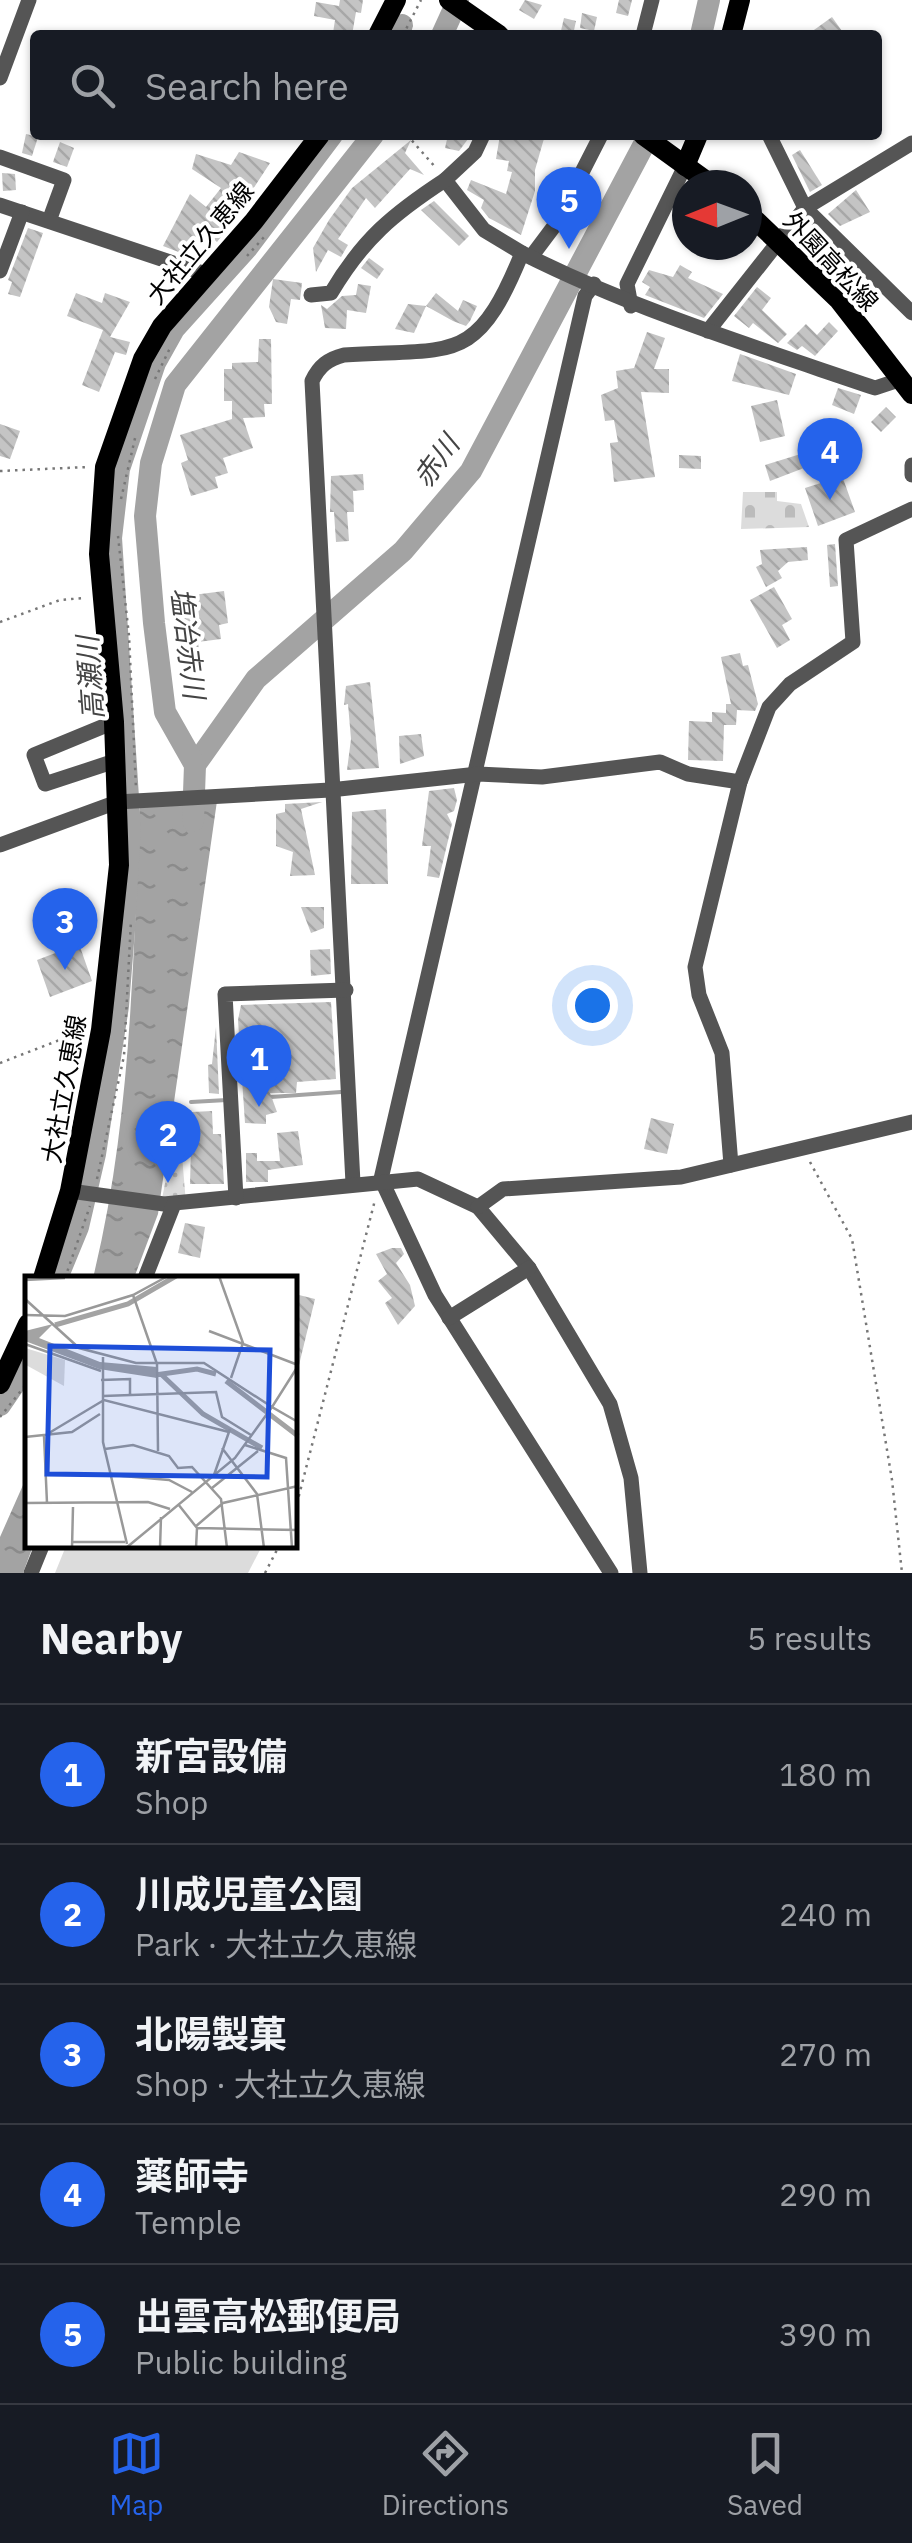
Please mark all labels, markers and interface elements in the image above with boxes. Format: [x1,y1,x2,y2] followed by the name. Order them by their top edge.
[30,30,882,140] search box
[65,58,120,113] icon: search
[145,61,349,110] text: Search here
[536,166,602,249] pin: 5
[672,170,762,260] north arrow
[139,175,260,311] street label: 大社立久恵線
[777,204,886,318] street label: 外園高松線
[798,418,862,500] pin: 4
[404,425,469,494] water label: 赤川
[163,585,214,704] water label: 塩冶赤川
[68,632,111,721] water label: 高瀬川
[32,888,98,970] pin: 3
[567,980,618,1031] your location
[34,1012,93,1166] street label: 大社立久恵線
[226,1024,292,1107] pin: 1
[136,1100,200,1183] pin: 2
[25,1276,298,1548] inset map
[40,1611,182,1666] text: Nearby
[747,1617,872,1659] text: 5 results
[135,1731,287,1780] text: 新宮設備
[63,1753,82,1795] text: 1
[779,1753,872,1795] text: 180 m
[135,1781,208,1823] text: Shop
[135,1869,363,1918] text: 川成児童公園
[63,1893,82,1935] text: 2
[779,1893,872,1935] text: 240 m
[135,1923,417,1965] text: Park · 大社立久恵線
[135,2009,287,2058] text: 北陽製菓
[63,2033,82,2075] text: 3
[779,2033,872,2075] text: 270 m
[135,2063,426,2105] text: Shop · 大社立久恵線
[135,2151,249,2200] text: 薬師寺
[63,2173,82,2215] text: 4
[779,2173,872,2215] text: 290 m
[135,2201,242,2243] text: Temple
[135,2291,401,2340] text: 出雲高松郵便局
[63,2313,82,2355] text: 5
[779,2313,872,2355] text: 390 m
[135,2341,347,2383] text: Public building
[109,2426,164,2523] tab: Map
[382,2426,509,2523] tab: Directions
[727,2426,803,2523] tab: Saved

